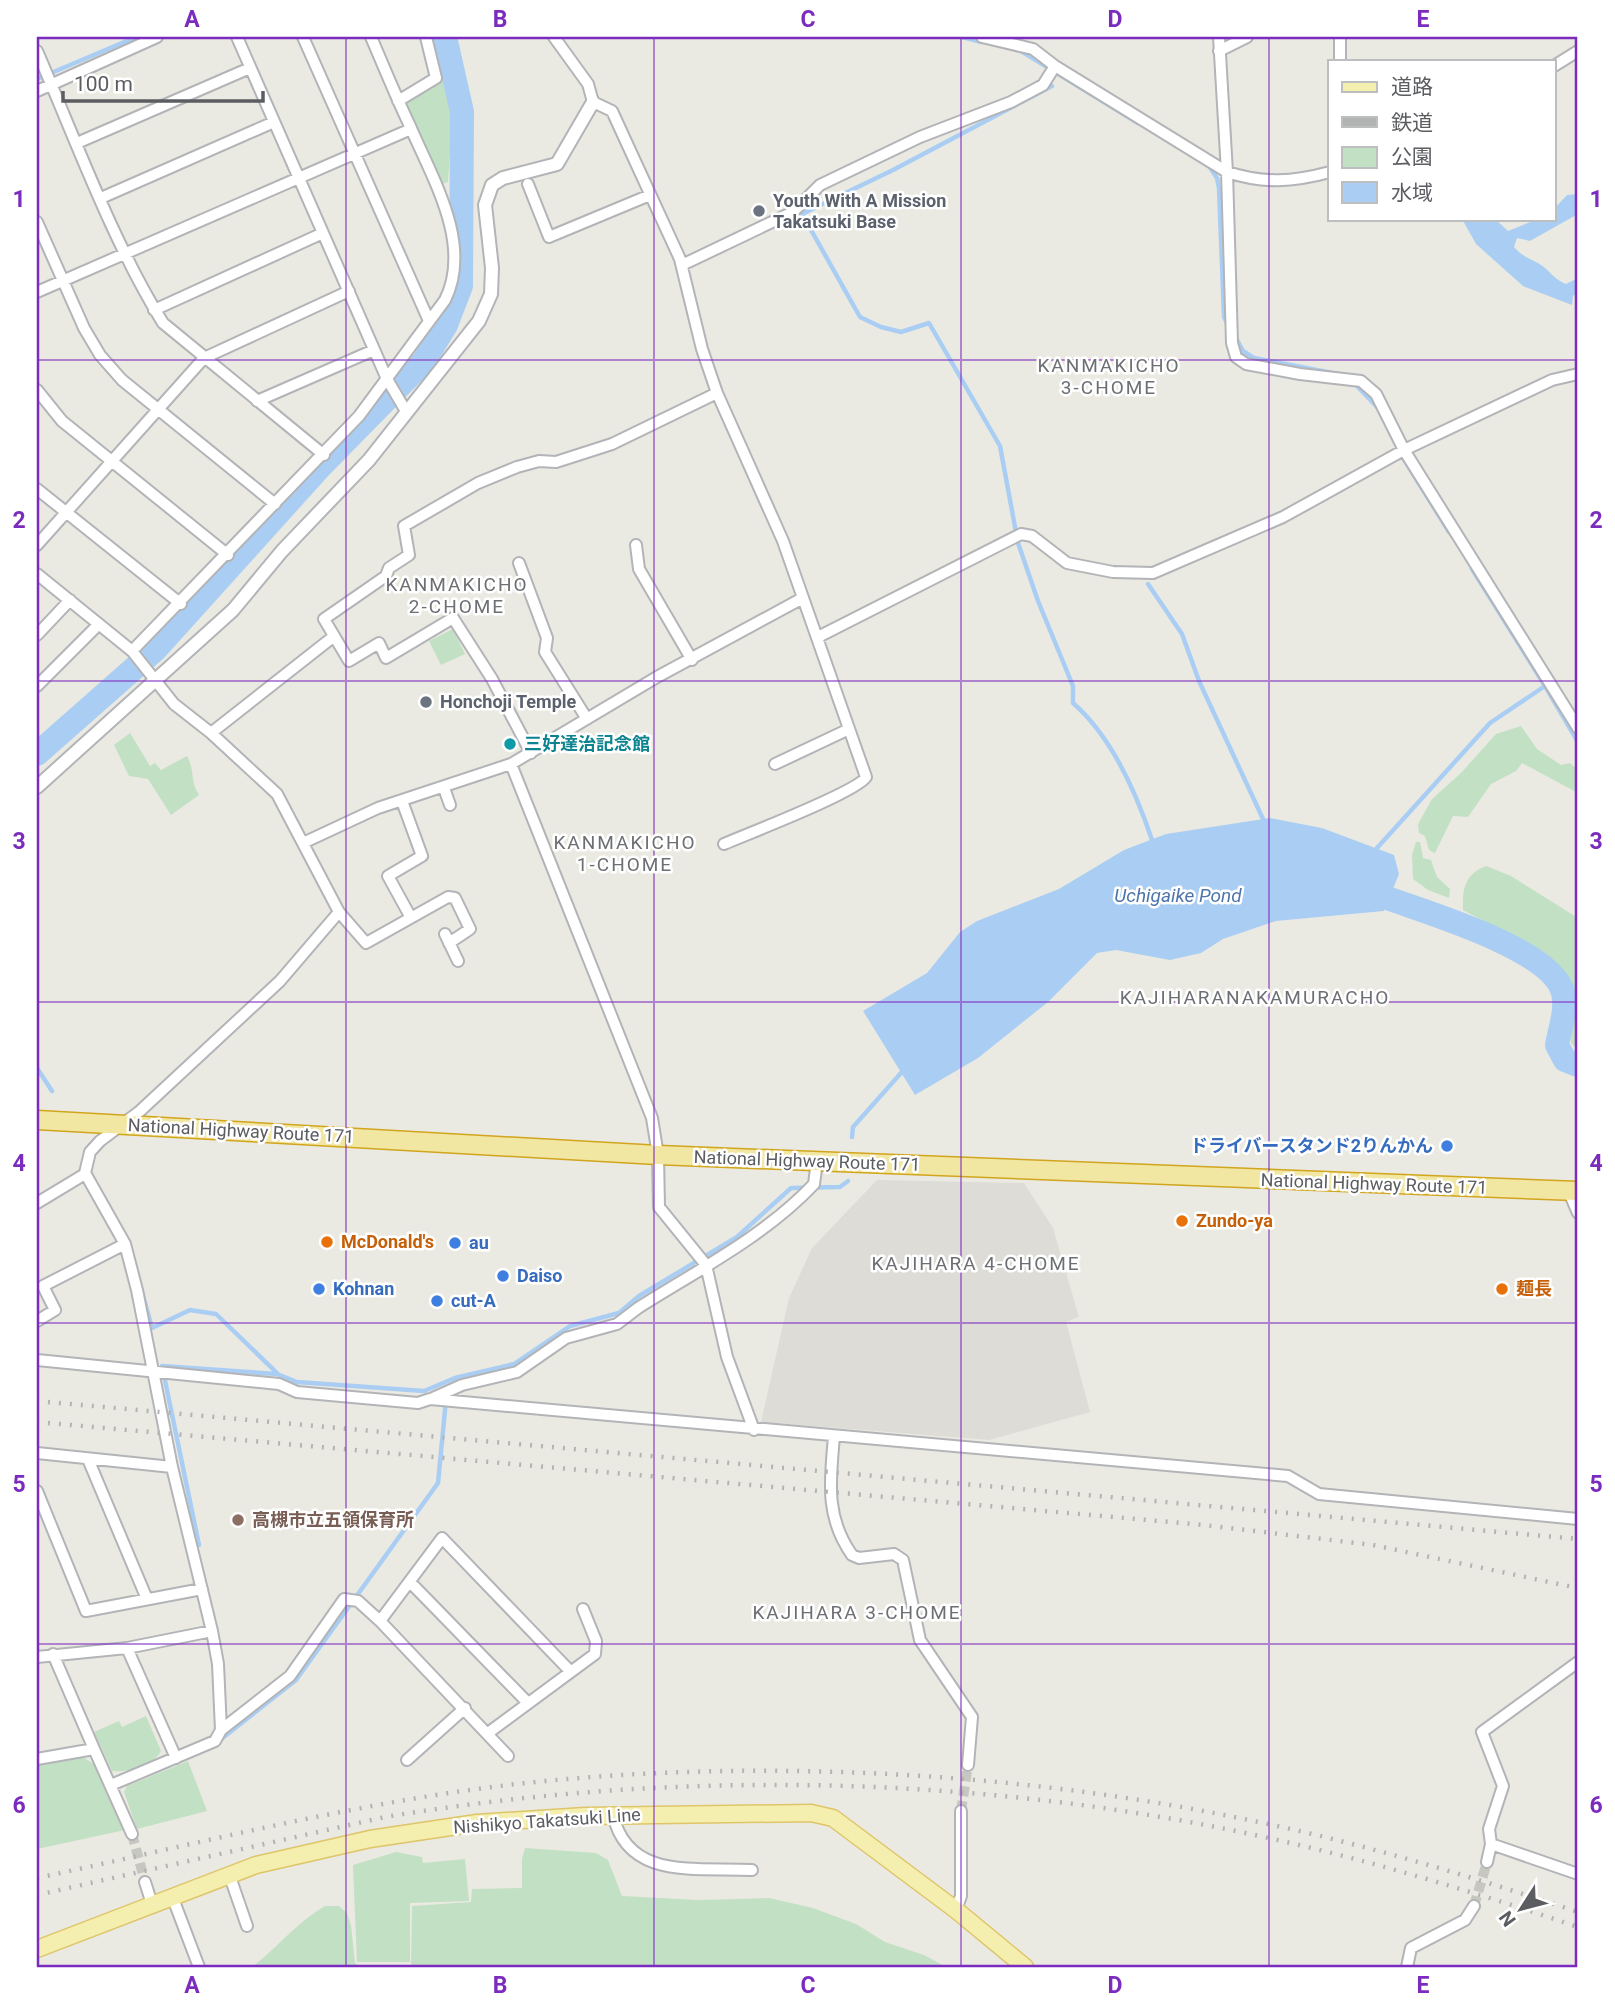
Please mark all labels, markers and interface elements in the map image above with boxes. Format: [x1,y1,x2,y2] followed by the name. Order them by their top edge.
[184,6,200,33] text: A
[493,6,507,33] text: B
[800,6,816,33] text: C
[1108,6,1122,33] text: D
[1417,6,1430,33] text: E
[63,60,262,104] scale bar
[1328,60,1556,220] legend
[74,72,133,96] text: 100 m
[1391,75,1433,99] text: 道路
[1391,111,1433,135] text: 鉄道
[1391,145,1433,169] text: 公園
[1391,181,1433,205] text: 水域
[12,186,26,213] text: 1
[1589,186,1603,213] text: 1
[773,190,946,232] place label: Youth With A Mission Takatsuki Base
[751,203,767,219] marker: Youth With A Mission Takatsuki Base
[1037,354,1181,399] district label: KANMAKICHO 3-CHOME
[12,507,26,534] text: 2
[1589,507,1603,534] text: 2
[385,573,529,618] district label: KANMAKICHO 2-CHOME
[440,691,577,712] place label: Honchoji Temple
[418,694,434,710] marker: Honchoji Temple
[524,733,650,754] place label: 三好達治記念館
[502,736,518,752] marker: 三好達治記念館
[12,828,26,855] text: 3
[1589,828,1603,855] text: 3
[553,831,697,876] district label: KANMAKICHO 1-CHOME
[1114,884,1242,907] water label: Uchigaike Pond
[1120,986,1390,1009] district label: KAJIHARANAKAMURACHO
[127,1114,355,1147] street label: National Highway Route 171
[1190,1135,1433,1156] place label: ドライバースタンド2りんかん
[1439,1138,1455,1154] marker: ドライバースタンド2りんかん
[693,1146,921,1175] street label: National Highway Route 171
[12,1150,26,1177] text: 4
[1589,1150,1603,1177] text: 4
[1260,1169,1488,1198] street label: National Highway Route 171
[1196,1210,1273,1231] place label: Zundo-ya
[1174,1213,1190,1229] marker: Zundo-ya
[341,1231,434,1252] place label: McDonald's
[469,1232,489,1253] place label: au
[319,1234,335,1250] marker: McDonald's
[447,1235,463,1251] marker: au
[871,1252,1081,1275] district label: KAJIHARA 4-CHOME
[517,1265,563,1286] place label: Daiso
[495,1268,511,1284] marker: Daiso
[333,1278,394,1299] place label: Kohnan
[1516,1278,1552,1299] place label: 麺長
[311,1281,327,1297] marker: Kohnan
[1494,1281,1510,1297] marker: 麺長
[451,1290,497,1311] place label: cut-A
[429,1293,445,1309] marker: cut-A
[12,1471,26,1498] text: 5
[1589,1471,1603,1498] text: 5
[252,1509,414,1530] place label: 高槻市立五領保育所
[230,1512,246,1528] marker: 高槻市立五領保育所
[752,1601,962,1624] district label: KAJIHARA 3-CHOME
[12,1792,26,1819] text: 6
[1589,1792,1603,1819] text: 6
[453,1803,641,1838] street label: Nishikyo Takatsuki Line
[1486,1874,1556,1944] north arrow
[1494,1907,1521,1931] text: N
[184,1972,200,1999] text: A
[493,1972,507,1999] text: B
[800,1972,816,1999] text: C
[1108,1972,1122,1999] text: D
[1417,1972,1430,1999] text: E

